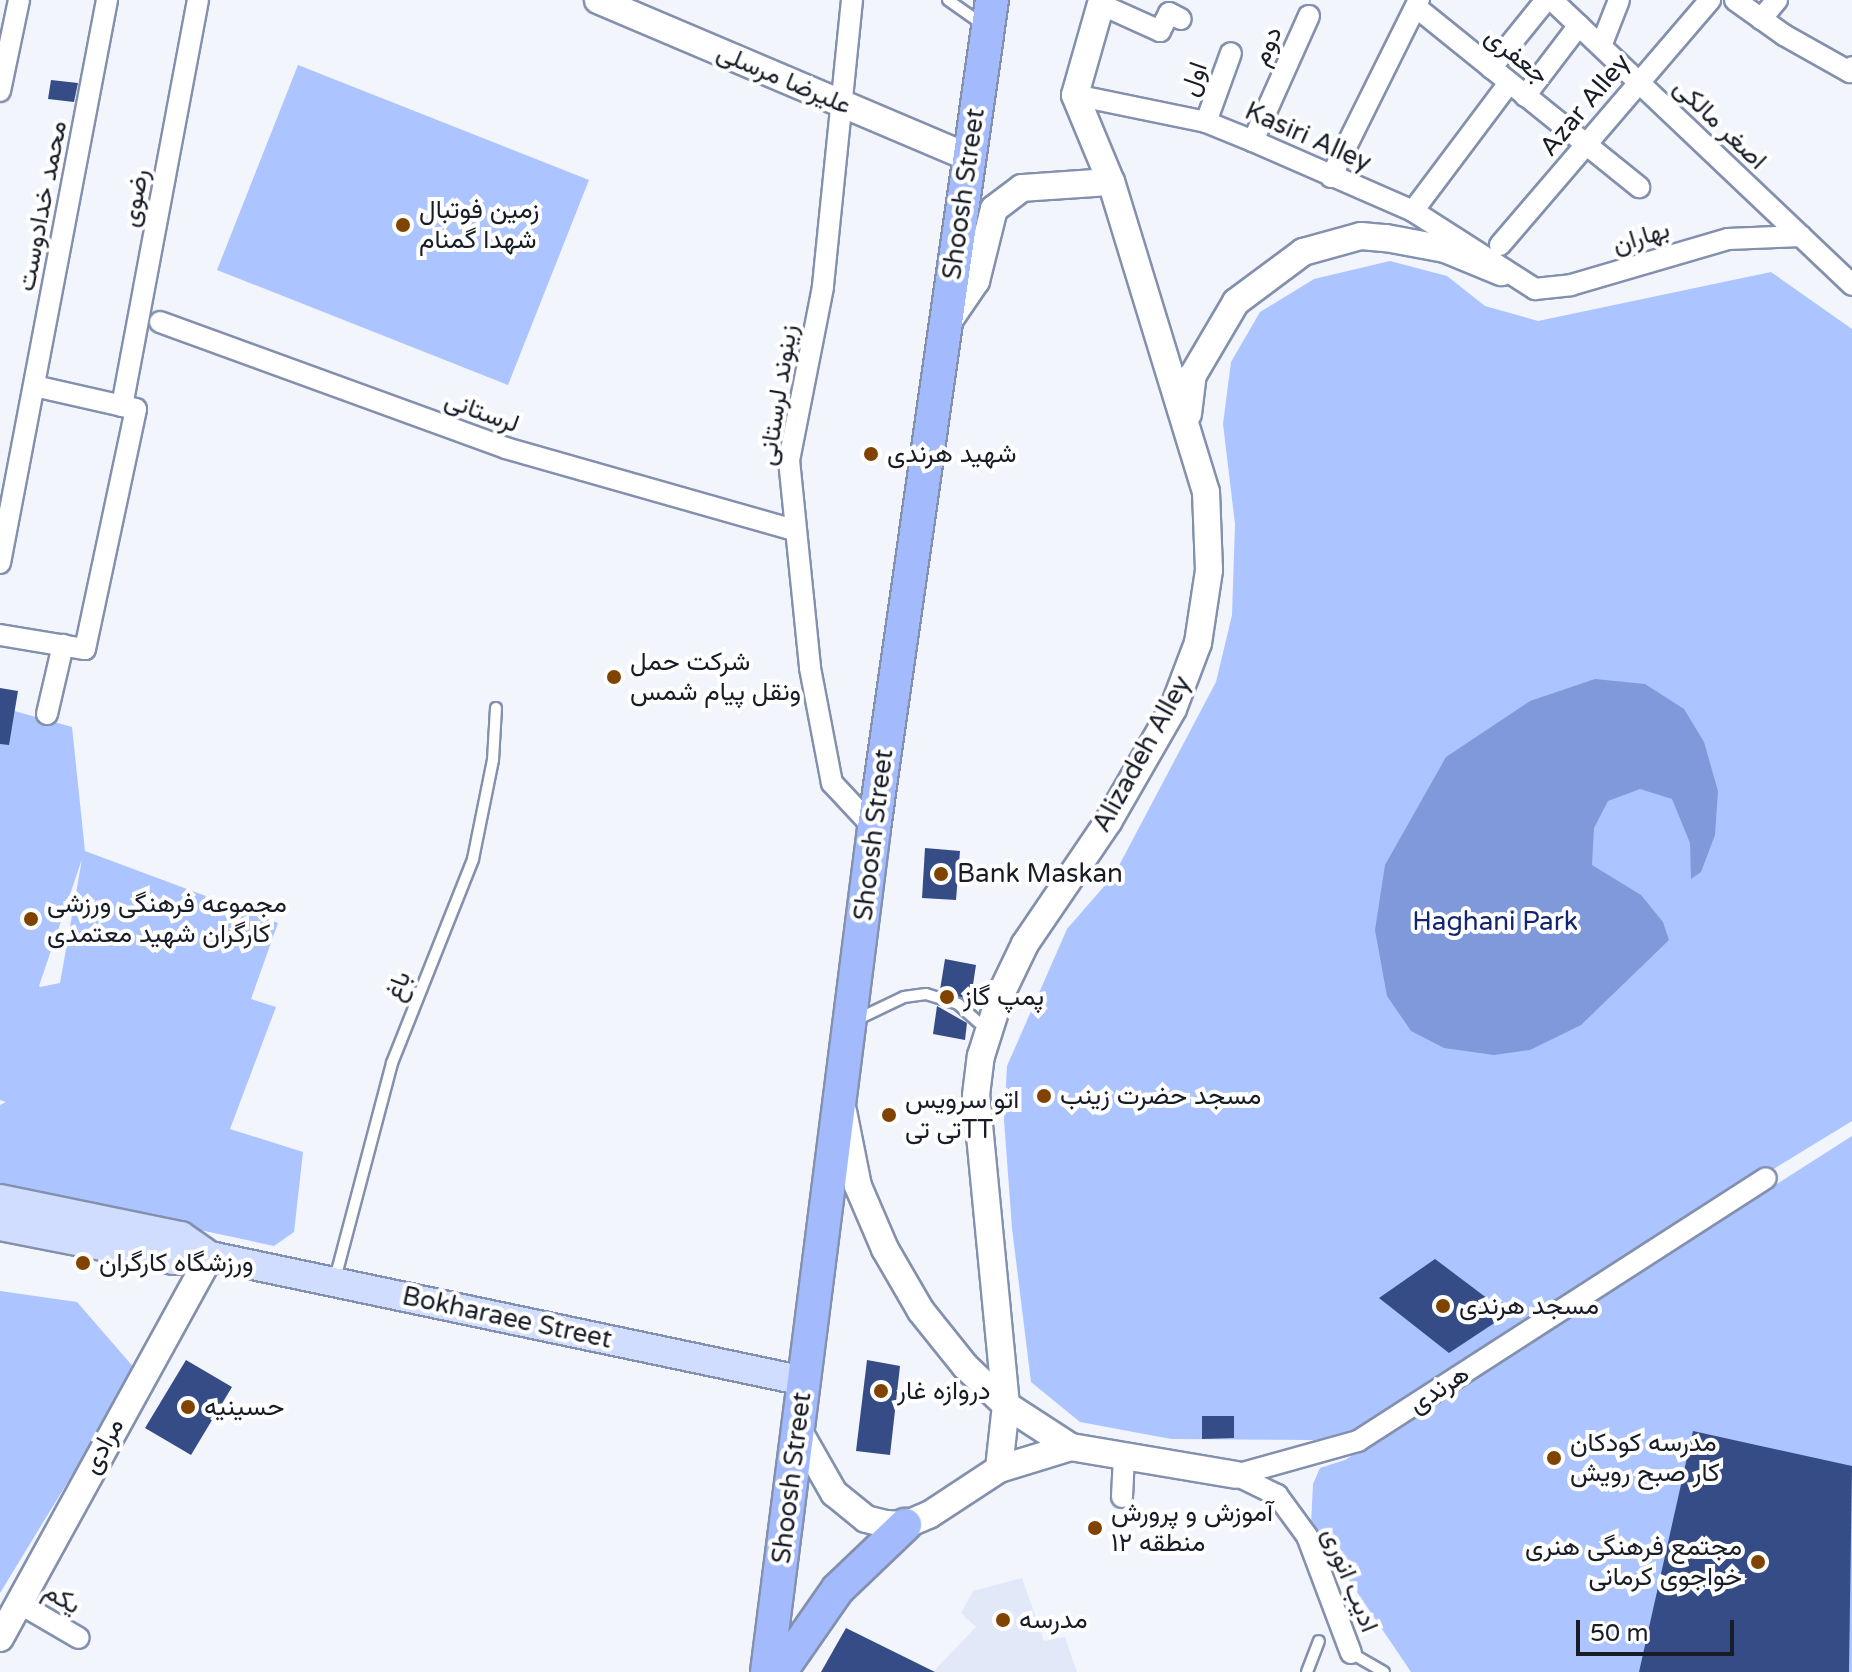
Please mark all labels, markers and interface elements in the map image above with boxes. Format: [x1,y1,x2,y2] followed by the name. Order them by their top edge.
[1479,21,1555,91] street label: جعفری
[1245,22,1289,70] street label: دوم
[712,37,856,121] street label: علیرضا مرسلی
[1533,47,1637,163] street label: Azar Alley
[1174,58,1214,100] street label: اول
[1667,72,1773,176] street label: اصغر مالکی
[1240,95,1376,179] street label: Kasiri Alley
[937,106,991,282] street label: Shoosh Street
[10,118,74,294] street label: محمد خدادوست
[114,166,156,230] street label: رضوی
[419,194,539,256] place label: زمین فوتبال شهدا گمنام
[1609,214,1673,260] street label: بهاران
[394,216,412,234] marker: زمین فوتبال شهدا گمنام
[751,322,805,468] street label: زینوند لرستانی
[440,384,524,440] street label: لرستانی
[887,438,1016,470] place label: شهید هرندی
[862,445,880,463] marker: شهید هرندی
[630,646,801,708] place label: شرکت حمل ونقل پیام شمس
[605,668,623,686] marker: شرکت حمل ونقل پیام شمس
[1086,670,1198,838] street label: Alizadeh Alley
[848,747,900,923] street label: Shoosh Street
[957,858,1123,890] place label: Bank Maskan
[932,865,950,883] marker: Bank Maskan
[47,888,287,950] place label: مجموعه فرهنگی ورزشی کارگران شهید معتمدی
[1412,906,1578,938] park label: Haghani Park
[22,910,40,928] marker: مجموعه فرهنگی ورزشی کارگران شهید معتمدی
[378,967,418,1005] street label: باغ
[963,981,1044,1013] place label: پمپ گاز
[938,988,956,1006] marker: پمپ گاز
[1060,1080,1261,1112] place label: مسجد حضرت زینب
[905,1084,1019,1146] place label: اتو سرویس تی تیTT
[1035,1087,1053,1105] marker: مسجد حضرت زینب
[880,1106,898,1124] marker: اتو سرویس تی تیTT
[99,1247,254,1279] place label: ورزشگاه کارگران
[74,1254,92,1272] marker: ورزشگاه کارگران
[399,1281,615,1355] street label: Bokharaee Street
[1459,1290,1599,1322] place label: مسجد هرندی
[1434,1297,1452,1315] marker: مسجد هرندی
[1403,1358,1475,1420] street label: هرندی
[897,1375,991,1407] place label: دروازه غار
[872,1382,890,1400] marker: دروازه غار
[766,1390,818,1566] street label: Shoosh Street
[204,1391,284,1423] place label: حسینیه
[179,1398,197,1416] marker: حسینیه
[75,1413,131,1479] street label: مرادی
[1570,1427,1720,1488] place label: مدرسه کودکان کار صبح رویش
[1545,1449,1563,1467] marker: مدرسه کودکان کار صبح رویش
[1111,1497,1273,1558] place label: آموزش و پرورش منطقه ۱۲
[1086,1519,1104,1537] marker: آموزش و پرورش منطقه ۱۲
[1315,1523,1385,1637] street label: ادیب انوری
[1525,1531,1742,1592] place label: مجتمع فرهنگی هنری خواجوی كرمانی
[1749,1553,1767,1571] marker: مجتمع فرهنگی هنری خواجوی كرمانی
[38,1575,86,1621] street label: یکم
[1019,1604,1088,1636] place label: مدرسه
[1580,1604,1738,1654] scale bar
[994,1611,1012,1629] marker: مدرسه
[1590,1619,1648,1648] text: 50 m

